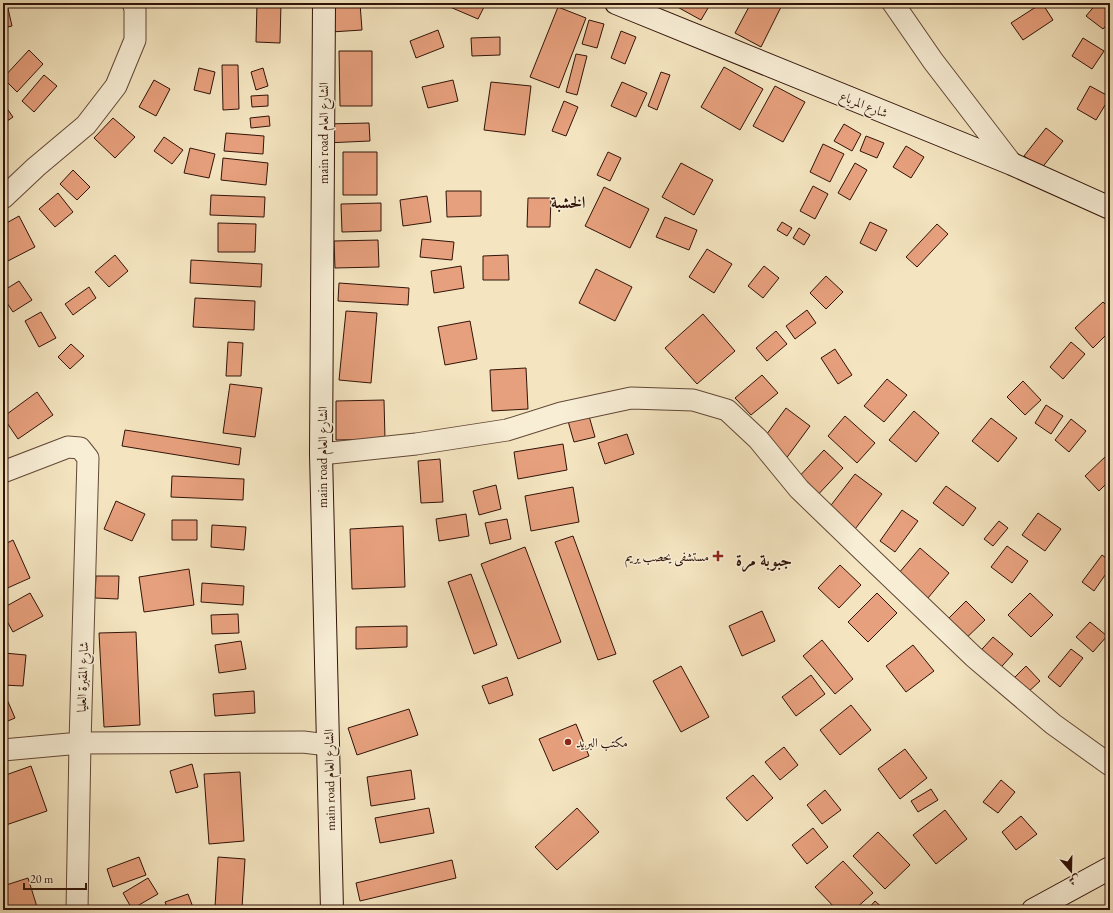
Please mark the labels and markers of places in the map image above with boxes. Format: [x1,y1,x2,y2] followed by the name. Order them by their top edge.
[625,548,709,568] place label: مستشفى يحصب يريم
[712,550,724,562] marker: مستشفى يحصب يريم
[576,734,628,752] place label: مكتب البريد
[563,737,573,747] marker: مكتب البريد

